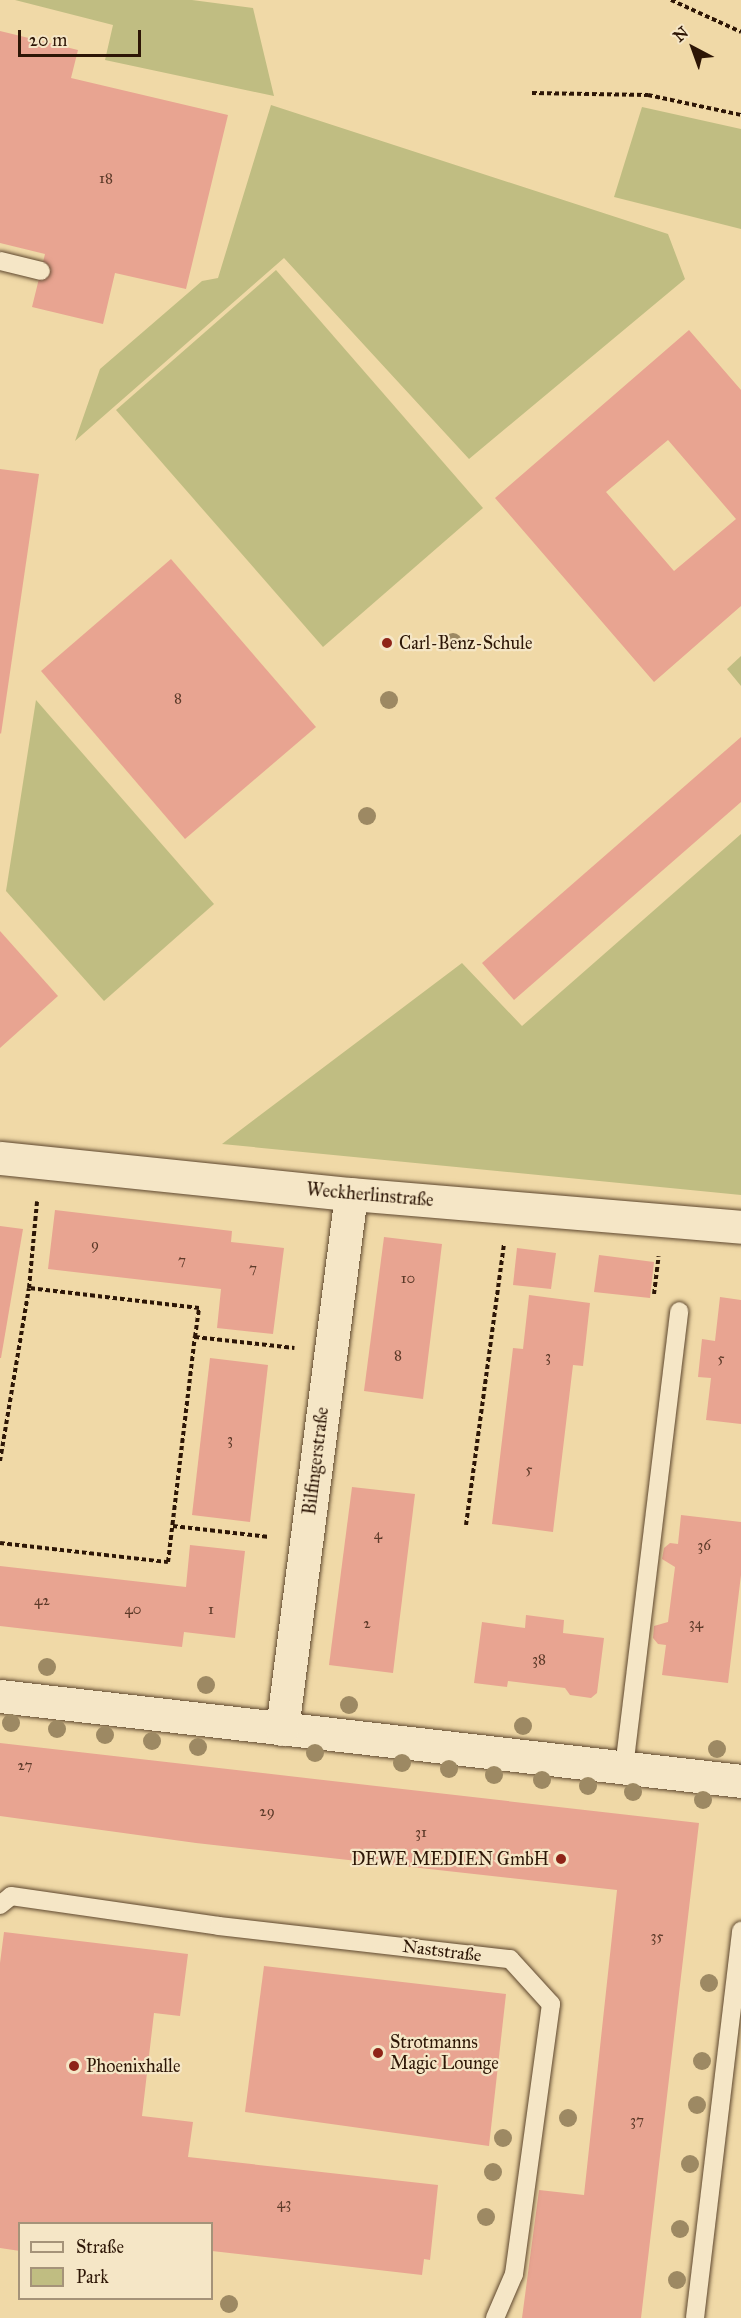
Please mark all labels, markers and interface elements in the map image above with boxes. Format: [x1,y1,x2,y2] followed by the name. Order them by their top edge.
[21,18,144,56] scale bar
[663,18,723,78] north arrow
[670,22,692,46] text: N
[29,29,67,51] text: 20 m
[99,170,113,188] house number: 18
[399,632,532,654] place label: Carl-Benz-Schule
[380,636,394,650] marker: Carl-Benz-Schule
[174,690,182,708] house number: 8
[306,1179,434,1211] street label: Weckherlinstraße
[91,1236,99,1254] house number: 9
[178,1252,186,1270] house number: 7
[249,1260,257,1278] house number: 7
[401,1270,415,1288] house number: 10
[394,1347,402,1365] house number: 8
[545,1348,551,1366] house number: 3
[718,1350,724,1368] house number: 5
[299,1406,333,1516] street label: Bilfingerstraße
[227,1431,233,1449] house number: 3
[526,1461,532,1479] house number: 5
[374,1526,382,1544] house number: 4
[697,1537,711,1555] house number: 36
[34,1592,50,1610] house number: 42
[124,1601,142,1619] house number: 40
[208,1601,214,1619] house number: 1
[363,1615,371,1633] house number: 2
[689,1615,703,1633] house number: 34
[532,1651,546,1669] house number: 38
[18,1757,32,1775] house number: 27
[259,1803,275,1821] house number: 29
[415,1824,427,1842] house number: 31
[351,1848,549,1870] place label: DEWE MEDIEN GmbH
[554,1852,568,1866] marker: DEWE MEDIEN GmbH
[651,1928,663,1946] house number: 35
[401,1935,483,1967] street label: Naststraße
[390,2032,499,2074] place label: Strotmanns Magic Lounge
[371,2046,385,2060] marker: Strotmanns Magic Lounge
[86,2055,180,2077] place label: Phoenixhalle
[67,2059,81,2073] marker: Phoenixhalle
[630,2112,644,2130] house number: 37
[277,2195,291,2213] house number: 43
[18,2222,213,2300] legend
[76,2236,124,2258] text: Straße
[76,2266,109,2288] text: Park

